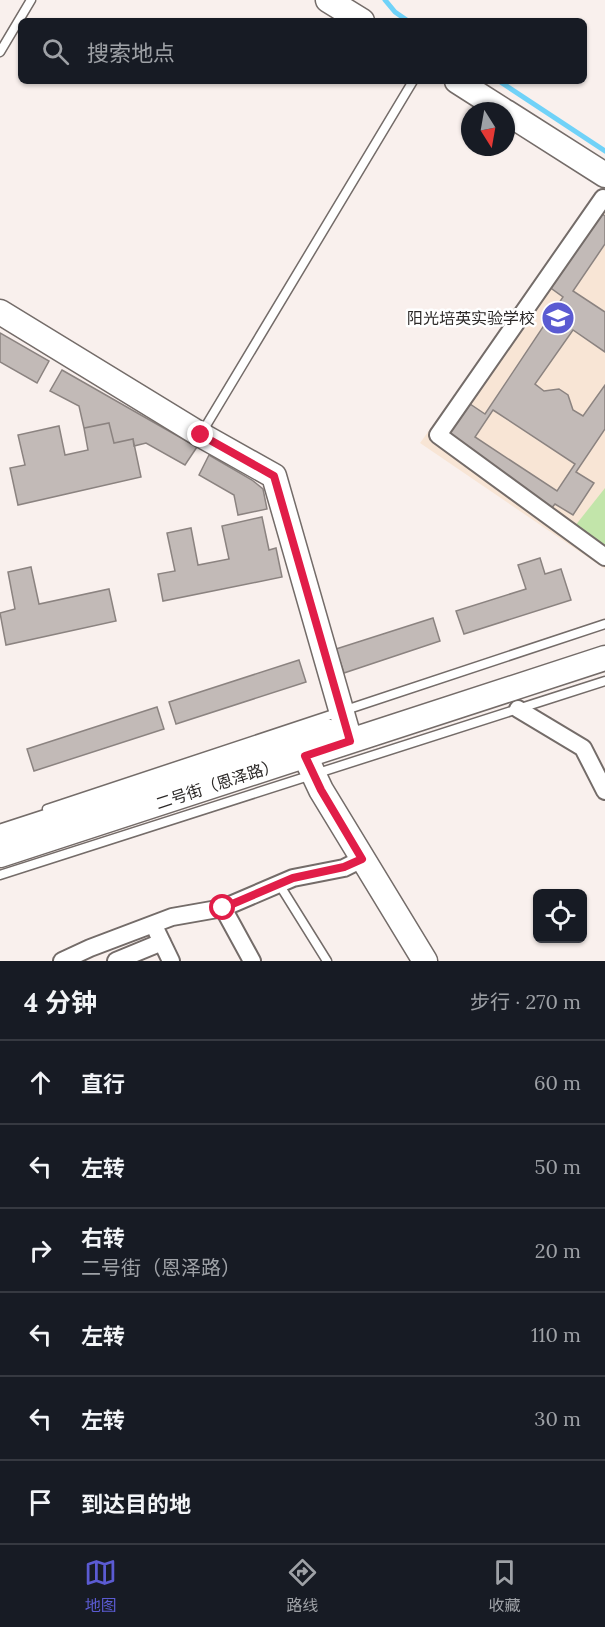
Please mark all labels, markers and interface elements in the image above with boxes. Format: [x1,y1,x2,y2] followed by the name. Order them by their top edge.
[18,18,587,84] search box
[39,35,72,68] icon: search
[87,39,175,67] text: 搜索地点
[461,102,515,156] north arrow
[540,300,576,336] school or university icon: 阳光培英实验学校
[407,308,535,328] place label: 阳光培英实验学校
[187,421,213,447] route end
[153,755,281,813] street label: 二号街（恩泽路）
[533,889,587,943] map controls
[533,889,587,943] button: locate
[209,894,235,920] route start
[24,986,97,1019] text: 4 分钟
[470,989,581,1014] text: 步行 · 270 m
[24,1066,57,1099] icon: ahead
[81,1070,125,1098] text: 直行
[534,1070,581,1095] text: 60 m
[24,1150,57,1183] icon: left
[81,1154,125,1182] text: 左转
[535,1154,581,1179] text: 50 m
[81,1224,125,1252] text: 右转
[24,1234,57,1267] icon: right
[535,1238,581,1263] text: 20 m
[81,1255,241,1280] text: 二号街（恩泽路）
[24,1318,57,1351] icon: left
[81,1322,125,1350] text: 左转
[531,1322,581,1347] text: 110 m
[24,1402,57,1435] icon: left
[81,1406,125,1434] text: 左转
[534,1406,581,1431] text: 30 m
[24,1486,57,1519] icon: arrive
[81,1490,191,1518] text: 到达目的地
[84,1556,117,1616] tab: 地图
[286,1556,319,1616] tab: 路线
[488,1556,521,1616] tab: 收藏

